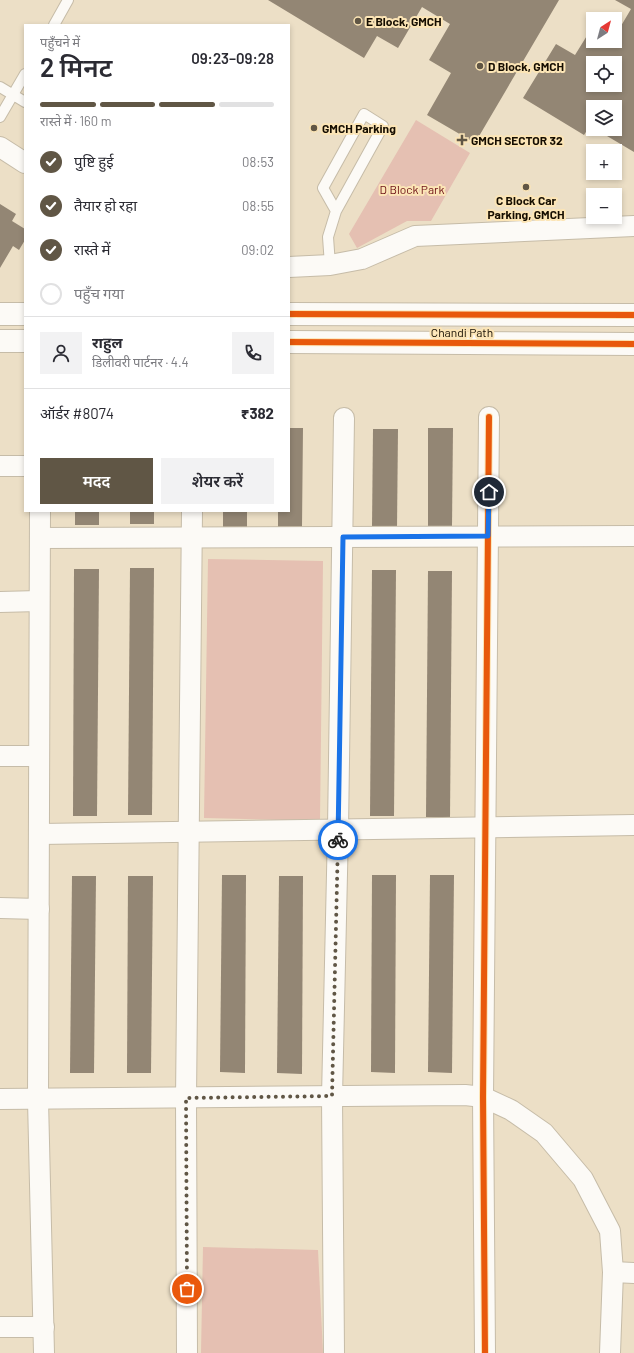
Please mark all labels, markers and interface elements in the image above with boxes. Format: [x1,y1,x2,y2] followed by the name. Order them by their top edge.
[586,12,622,48] north arrow
[586,12,622,224] map controls
[366,14,442,28] place label: E Block, GMCH
[353,16,363,26] marker: E Block, GMCH
[40,34,80,50] text: पहुँचने में
[191,49,274,67] text: 09:23–09:28
[40,51,112,82] text: 2 मिनट
[586,56,622,92] button: locate
[488,59,564,73] place label: D Block, GMCH
[475,61,485,71] marker: D Block, GMCH
[586,100,622,136] button: layers
[40,113,111,129] text: रास्ते में · 160 m
[322,121,396,135] place label: GMCH Parking
[309,123,319,133] marker: GMCH Parking
[471,133,563,147] place label: GMCH SECTOR 32
[456,134,468,146] marker: GMCH SECTOR 32
[586,144,622,180] button: +
[40,151,62,173] icon: check
[74,152,114,170] text: पुष्टि हुई
[242,154,274,170] text: 08:53
[380,182,444,196] park label: D Block Park
[521,182,531,192] marker: C Block Car Parking, GMCH
[586,188,622,224] button: −
[487,193,565,221] place label: C Block Car Parking, GMCH
[40,195,62,217] icon: check
[74,196,137,214] text: तैयार हो रहा
[242,198,274,214] text: 08:55
[40,239,62,261] icon: check
[74,240,110,258] text: रास्ते में
[241,242,274,258] text: 09:02
[74,284,124,302] text: पहुँच गया
[431,325,493,339] street label: Chandi Path
[40,332,82,374] button: person
[232,332,274,374] button: phone
[92,333,123,351] text: राहुल
[92,354,189,370] text: डिलीवरी पार्टनर · 4.4
[40,404,114,422] text: ऑर्डर #8074
[241,404,274,422] text: ₹382
[40,458,153,504] button: मदद
[161,458,274,504] button: शेयर करें
[472,475,506,509] pin
[478,481,500,503] icon: home
[318,820,358,860] courier
[327,829,349,851] icon: bike
[170,1272,204,1306] pin
[176,1278,198,1300] icon: bag

